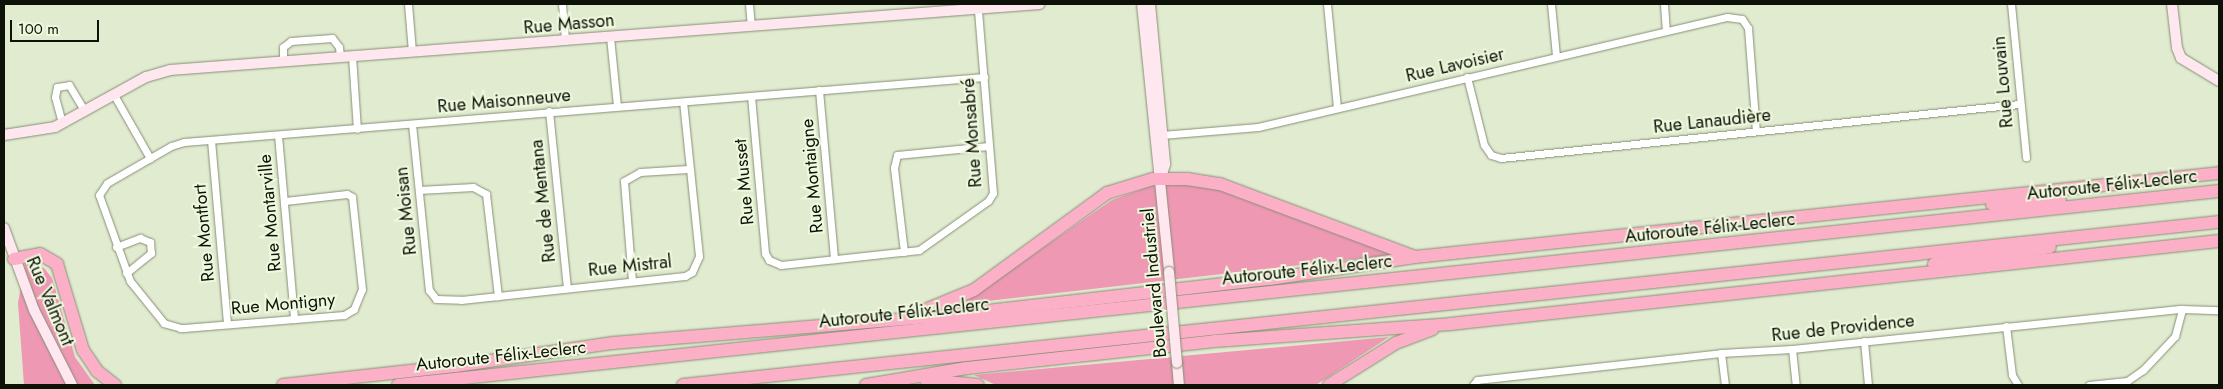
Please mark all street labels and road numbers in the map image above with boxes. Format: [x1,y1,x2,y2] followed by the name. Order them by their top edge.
[523,9,615,39] street label: Rue Masson
[1988,35,2018,129] street label: Rue Louvain
[1404,43,1506,87] street label: Rue Lavoisier
[957,78,987,188] street label: Rue Monsabré
[436,84,572,118] street label: Rue Maisonneuve
[1652,104,1772,138] street label: Rue Lanaudière
[796,118,828,234] street label: Rue Montaigne
[526,138,560,264] street label: Rue de Mentana
[729,138,759,226] street label: Rue Musset
[254,153,286,273] street label: Rue Montarville
[2026,165,2198,205] street label: Autoroute Félix-Leclerc
[391,166,421,256] street label: Rue Moisan
[189,183,219,283] street label: Rue Montfort
[1137,207,1171,359] street label: Boulevard Industriel
[1624,208,1796,248] street label: Autoroute Félix-Leclerc
[1221,250,1393,290] street label: Autoroute Félix-Leclerc
[587,251,673,281] street label: Rue Mistral
[22,253,78,349] street label: Rue Valmont
[230,289,336,319] street label: Rue Montigny
[818,293,990,333] street label: Autoroute Félix-Leclerc
[1770,310,1916,346] street label: Rue de Providence
[415,336,587,376] street label: Autoroute Félix-Leclerc

